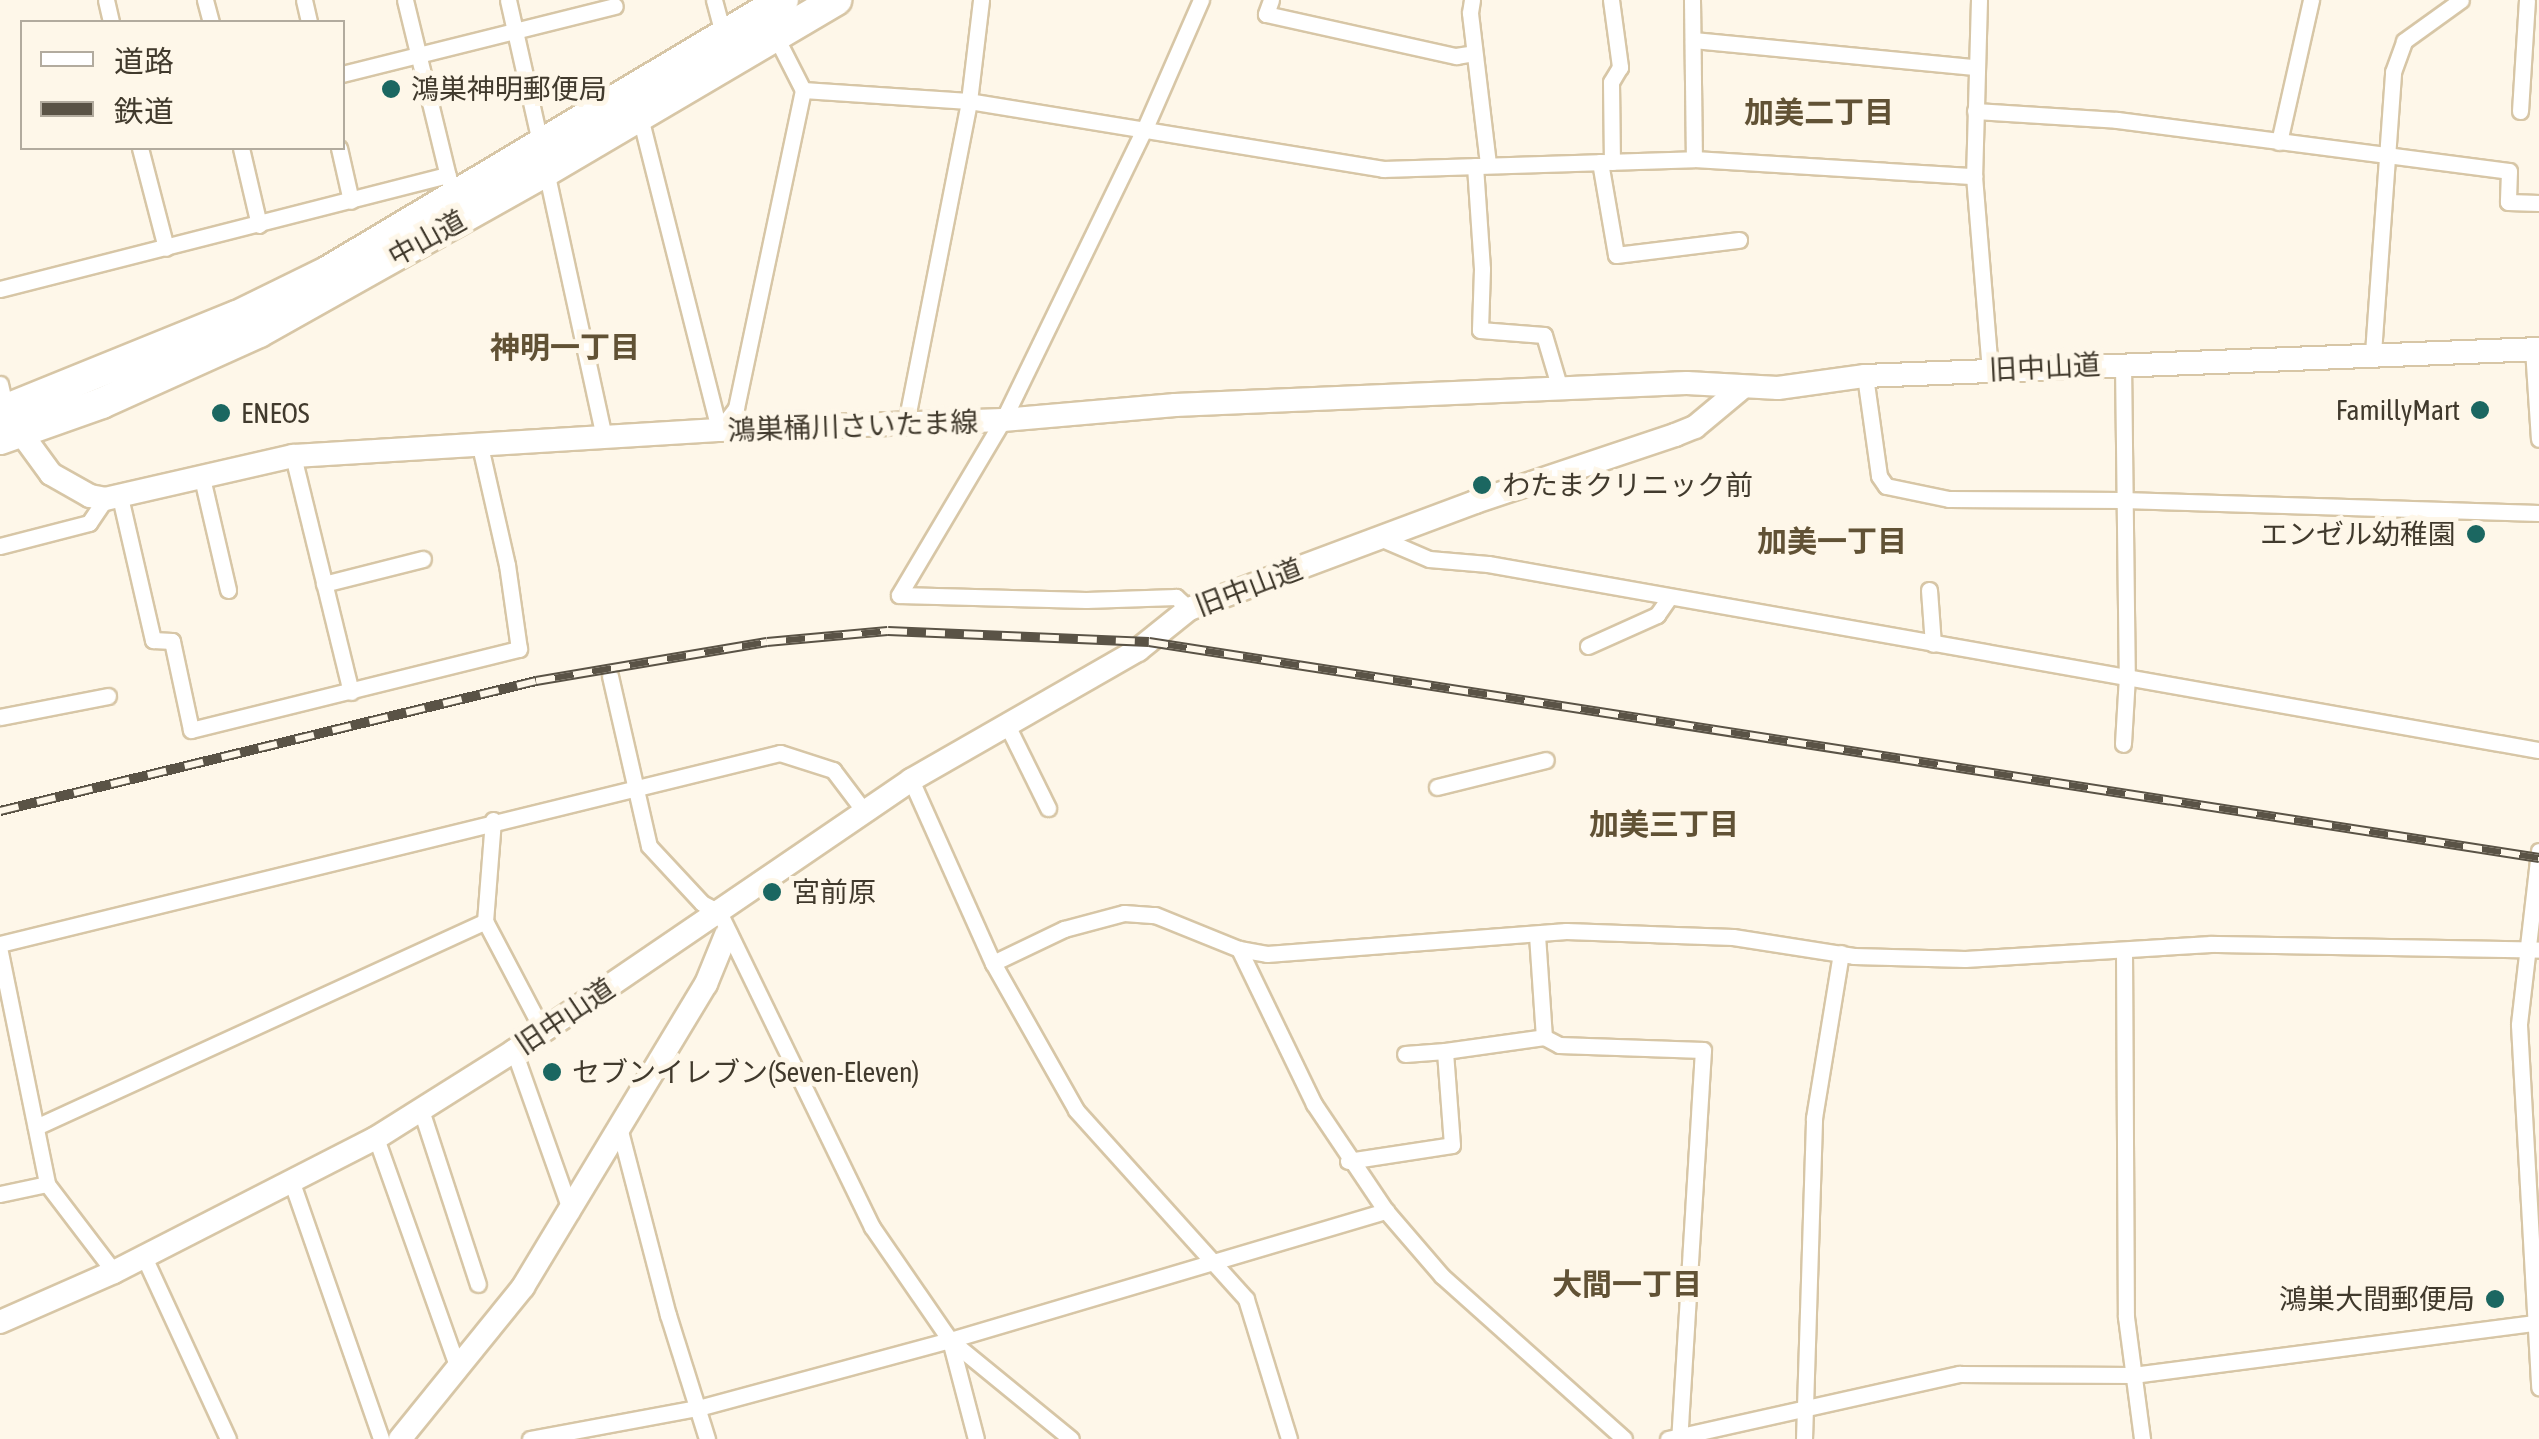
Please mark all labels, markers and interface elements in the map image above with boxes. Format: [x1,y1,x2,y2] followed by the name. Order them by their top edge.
[20,20,345,150] legend
[114,44,174,78] text: 道路
[411,72,607,106] place label: 鴻巣神明郵便局
[380,78,402,100] marker: 鴻巣神明郵便局
[114,94,174,128] text: 鉄道
[1744,94,1894,130] district label: 加美二丁目
[382,203,472,273] street label: 中山道
[490,329,640,365] district label: 神明一丁目
[1988,347,2102,387] street label: 旧中山道
[2336,393,2460,427] place label: FamillyMart
[241,396,309,430] place label: ENEOS
[2469,399,2491,421] marker: FamillyMart
[210,402,232,424] marker: ENEOS
[726,405,980,447] street label: 鴻巣桶川さいたま線
[1502,468,1754,502] place label: わたまクリニック前
[1471,474,1493,496] marker: わたまクリニック前
[2260,517,2456,551] place label: エンゼル幼稚園
[1757,523,1907,559] district label: 加美一丁目
[2465,523,2487,545] marker: エンゼル幼稚園
[1191,551,1307,623] street label: 旧中山道
[1589,806,1739,842] district label: 加美三丁目
[792,875,876,909] place label: 宮前原
[761,881,783,903] marker: 宮前原
[509,971,621,1061] street label: 旧中山道
[572,1055,919,1089] place label: セブンイレブン(Seven-Eleven)
[541,1061,563,1083] marker: セブンイレブン(Seven-Eleven)
[1552,1266,1702,1302] district label: 大間一丁目
[2279,1282,2475,1316] place label: 鴻巣大間郵便局
[2484,1288,2506,1310] marker: 鴻巣大間郵便局

